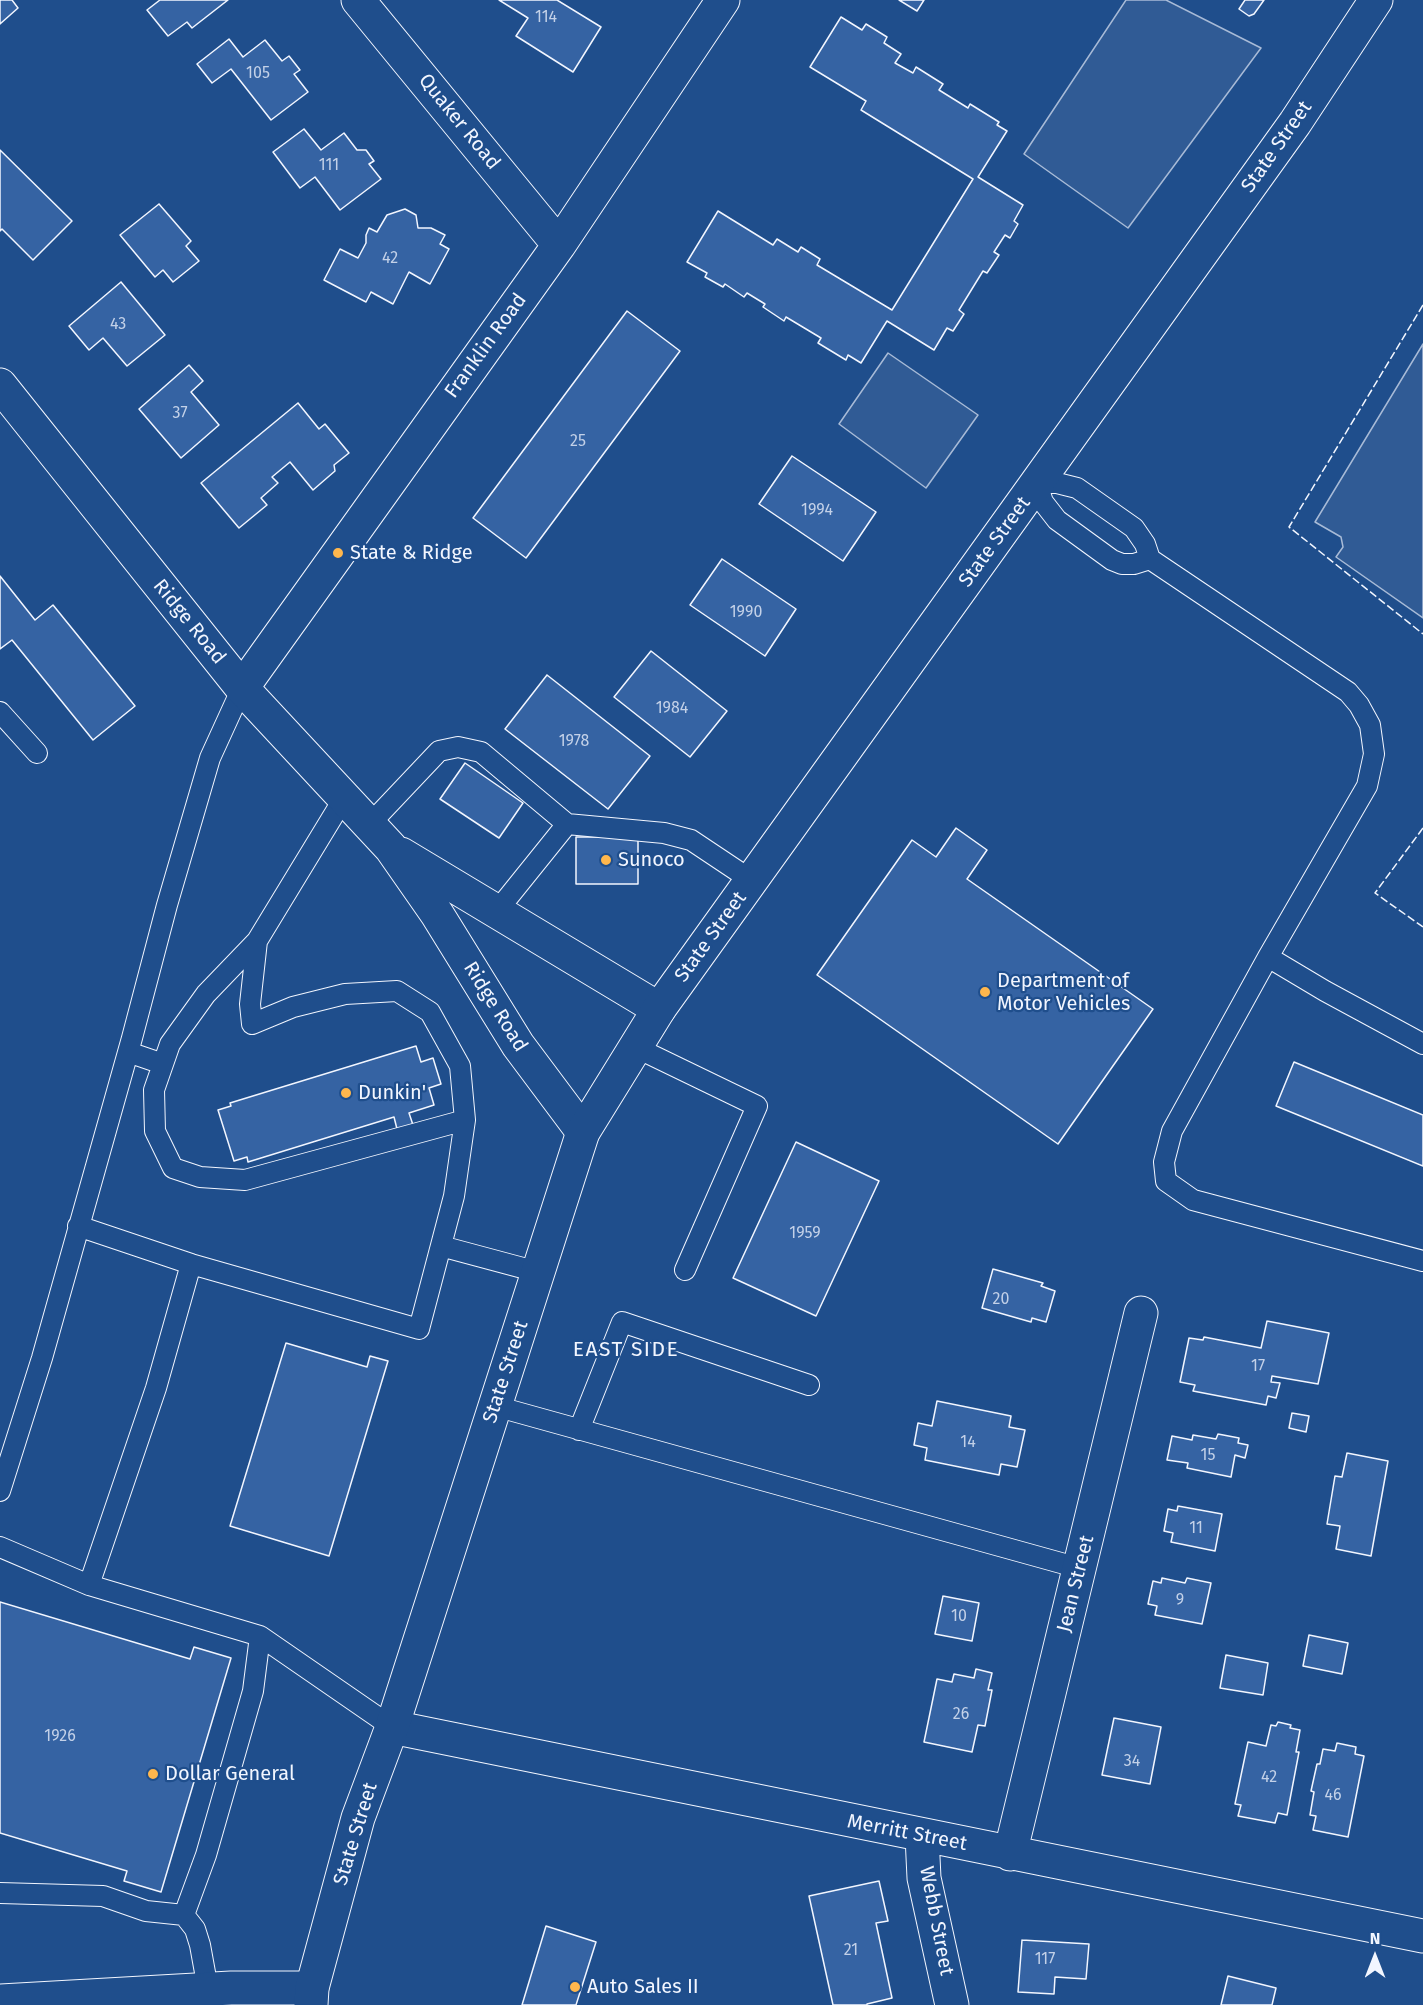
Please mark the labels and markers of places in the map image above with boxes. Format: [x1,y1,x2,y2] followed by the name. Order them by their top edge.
[350,541,473,565] place label: State & Ridge
[331,546,345,560] marker: State & Ridge
[618,848,685,872] place label: Sunoco
[599,853,613,867] marker: Sunoco
[997,969,1130,1016] place label: Department of Motor Vehicles
[978,985,992,999] marker: Department of Motor Vehicles
[358,1081,426,1105] place label: Dunkin'
[339,1086,353,1100] marker: Dunkin'
[165,1762,295,1786] place label: Dollar General
[146,1767,160,1781] marker: Dollar General
[587,1975,699,1999] place label: Auto Sales II
[568,1980,582,1994] marker: Auto Sales II

